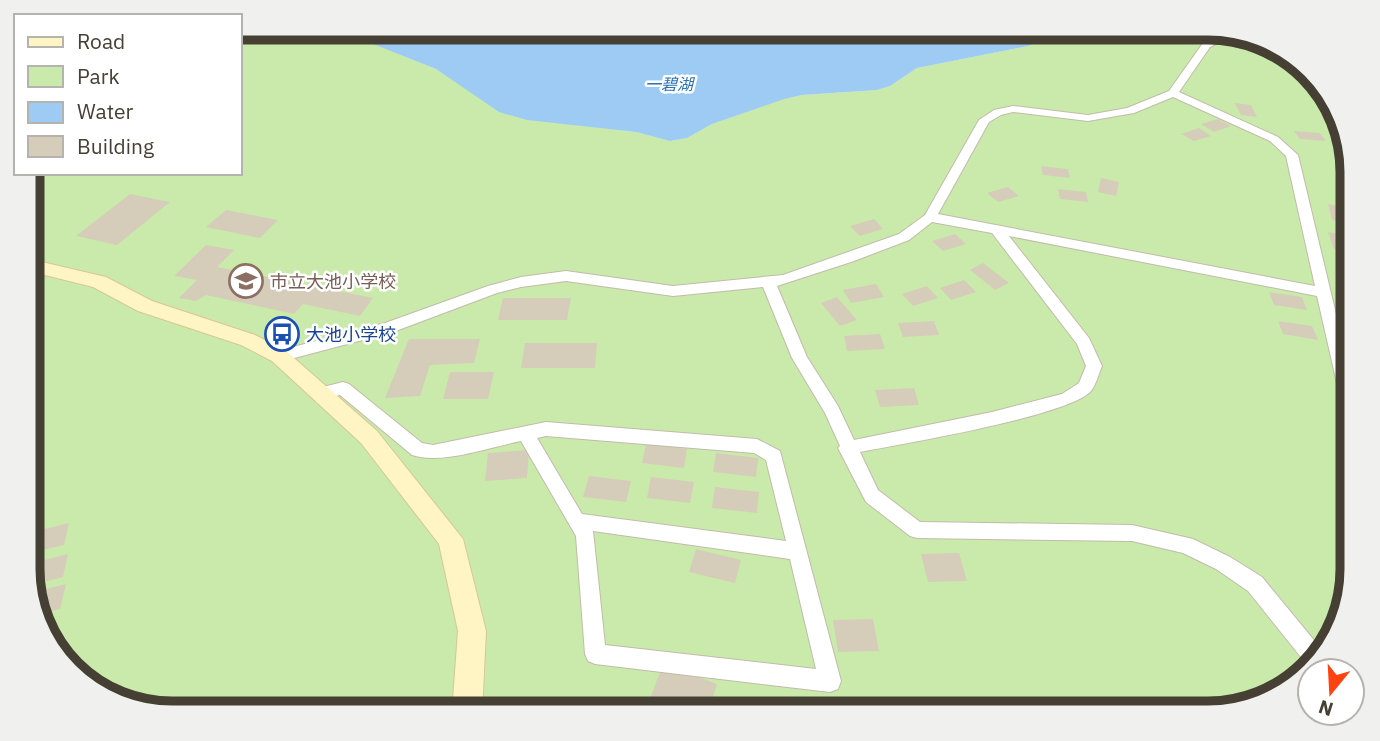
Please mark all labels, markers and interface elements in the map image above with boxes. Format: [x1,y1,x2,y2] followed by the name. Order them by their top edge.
[14,14,242,175] legend
[77,27,125,55] text: Road
[77,62,120,90] text: Park
[645,74,696,94] water label: 一碧湖
[77,97,134,125] text: Water
[77,132,154,160] text: Building
[227,262,265,300] school or university icon: 市立大池小学校
[270,270,396,293] place label: 市立大池小学校
[263,315,301,353] bus stop icon: 大池小学校
[306,323,396,346] place label: 大池小学校
[1296,657,1366,727] north arrow
[1315,695,1336,722] text: N

